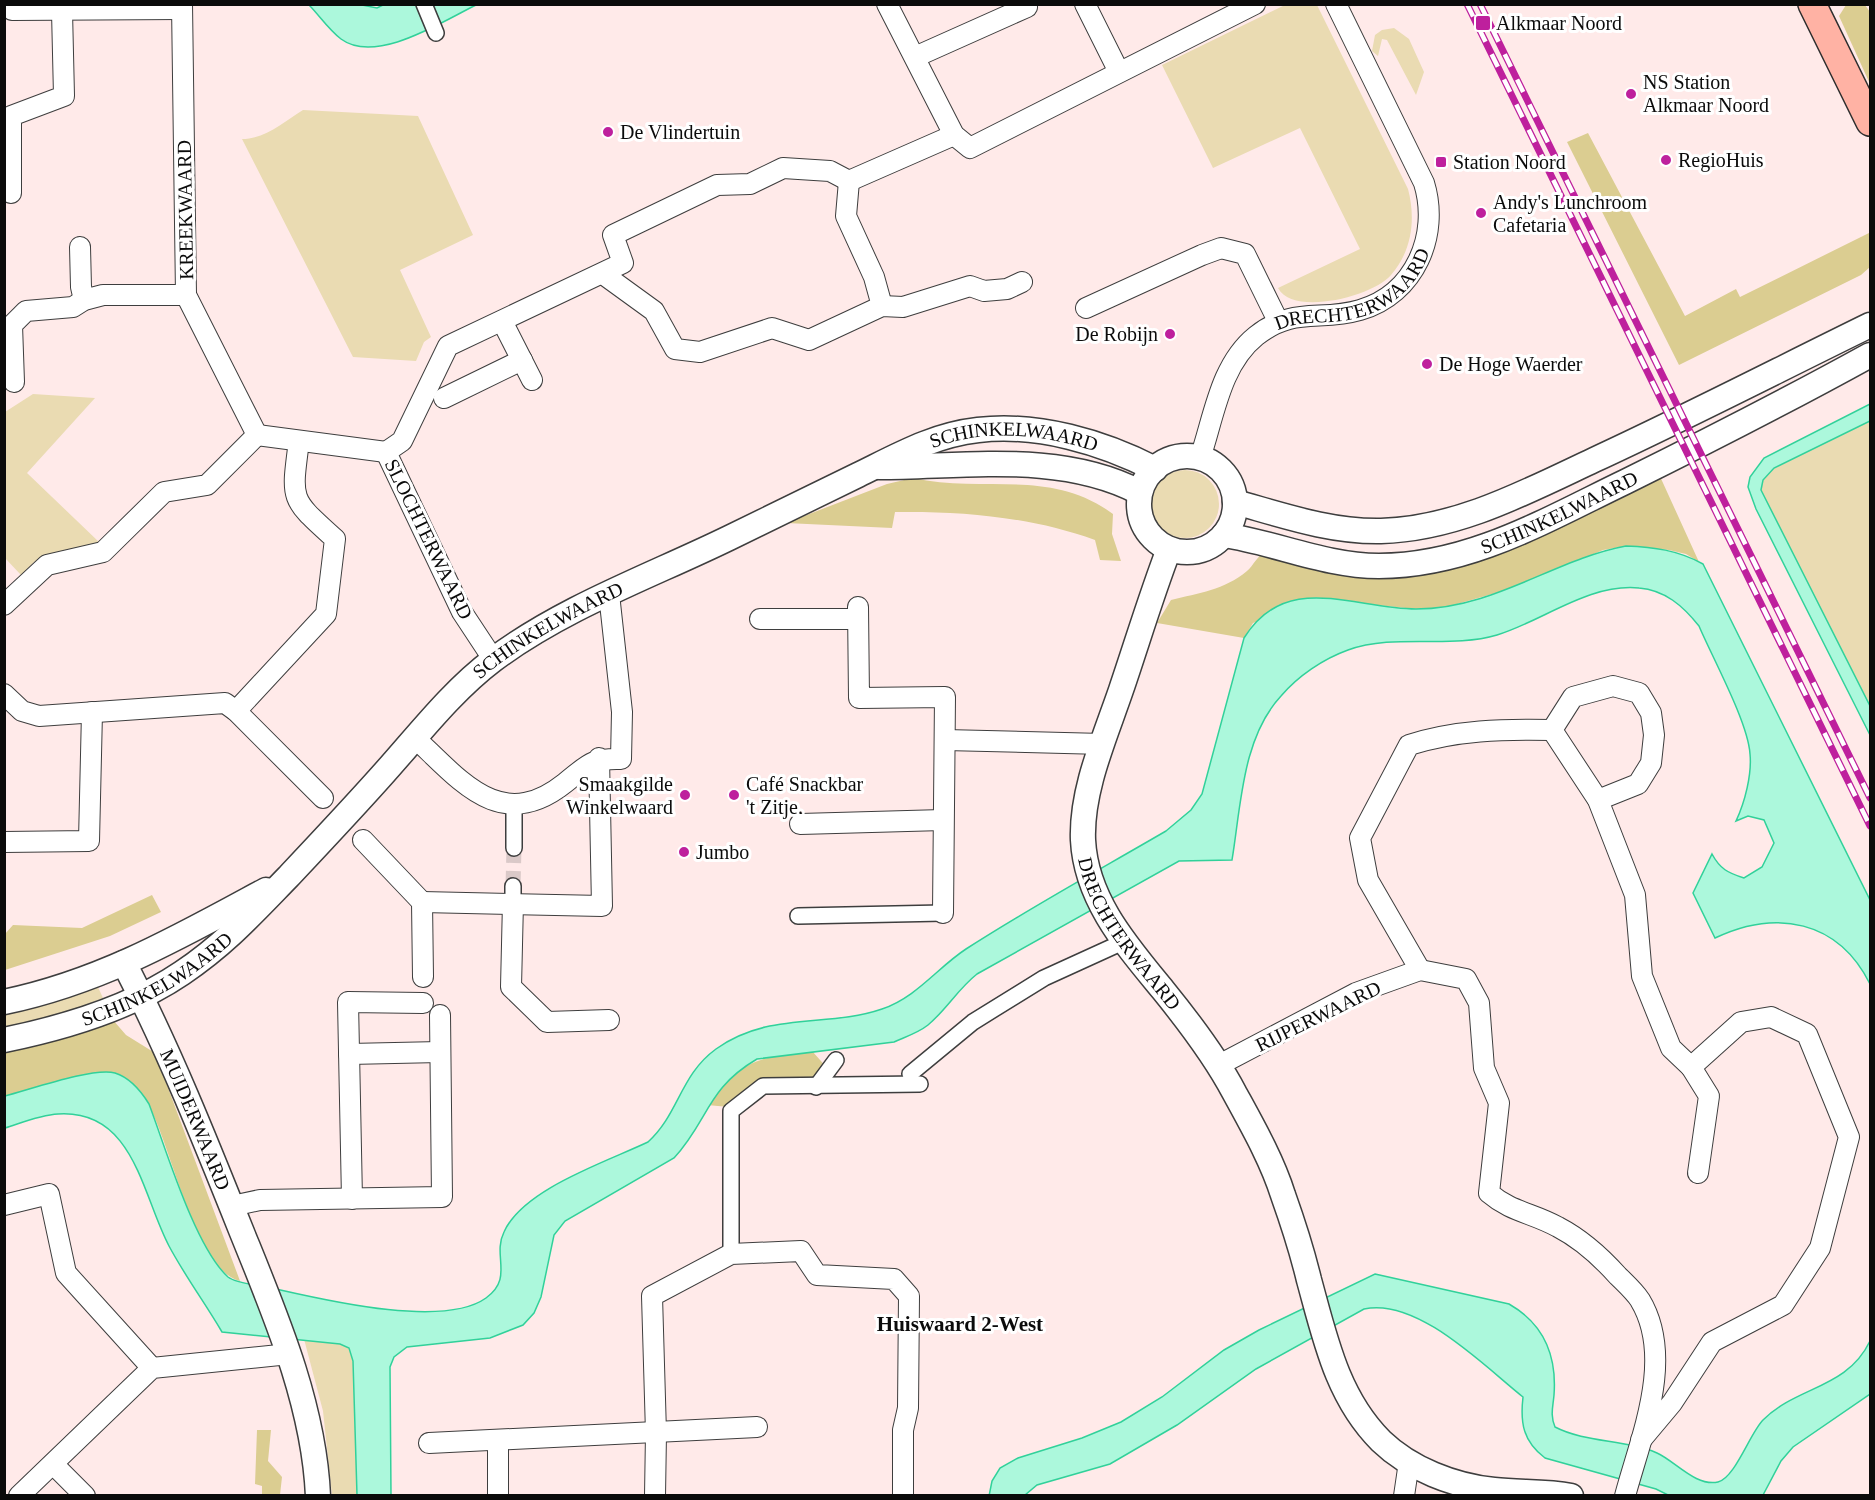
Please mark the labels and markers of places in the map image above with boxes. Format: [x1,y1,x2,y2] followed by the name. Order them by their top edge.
[1496,12,1622,34] place label: Alkmaar Noord
[1474,14,1492,32] marker: Alkmaar Noord
[1643,71,1769,116] place label: NS Station Alkmaar Noord
[1624,87,1638,101] marker: NS Station Alkmaar Noord
[620,121,740,143] place label: De Vlindertuin
[601,125,615,139] marker: De Vlindertuin
[1678,149,1764,172] place label: RegioHuis
[1453,151,1566,173] place label: Station Noord
[1659,153,1673,167] marker: RegioHuis
[1434,155,1448,169] marker: Station Noord
[1493,191,1648,236] place label: Andy's Lunchroom Cafetaria
[1474,206,1488,220] marker: Andy's Lunchroom Cafetaria
[1075,323,1158,346] place label: De Robijn
[1163,327,1177,341] marker: De Robijn
[1439,353,1583,376] place label: De Hoge Waerder
[1420,357,1434,371] marker: De Hoge Waerder
[566,773,673,818] place label: Smaakgilde Winkelwaard
[746,773,864,819] place label: Café Snackbar 't Zitje.
[678,788,692,802] marker: Smaakgilde Winkelwaard
[727,788,741,802] marker: Café Snackbar 't Zitje.
[696,841,749,863] place label: Jumbo
[677,845,691,859] marker: Jumbo

